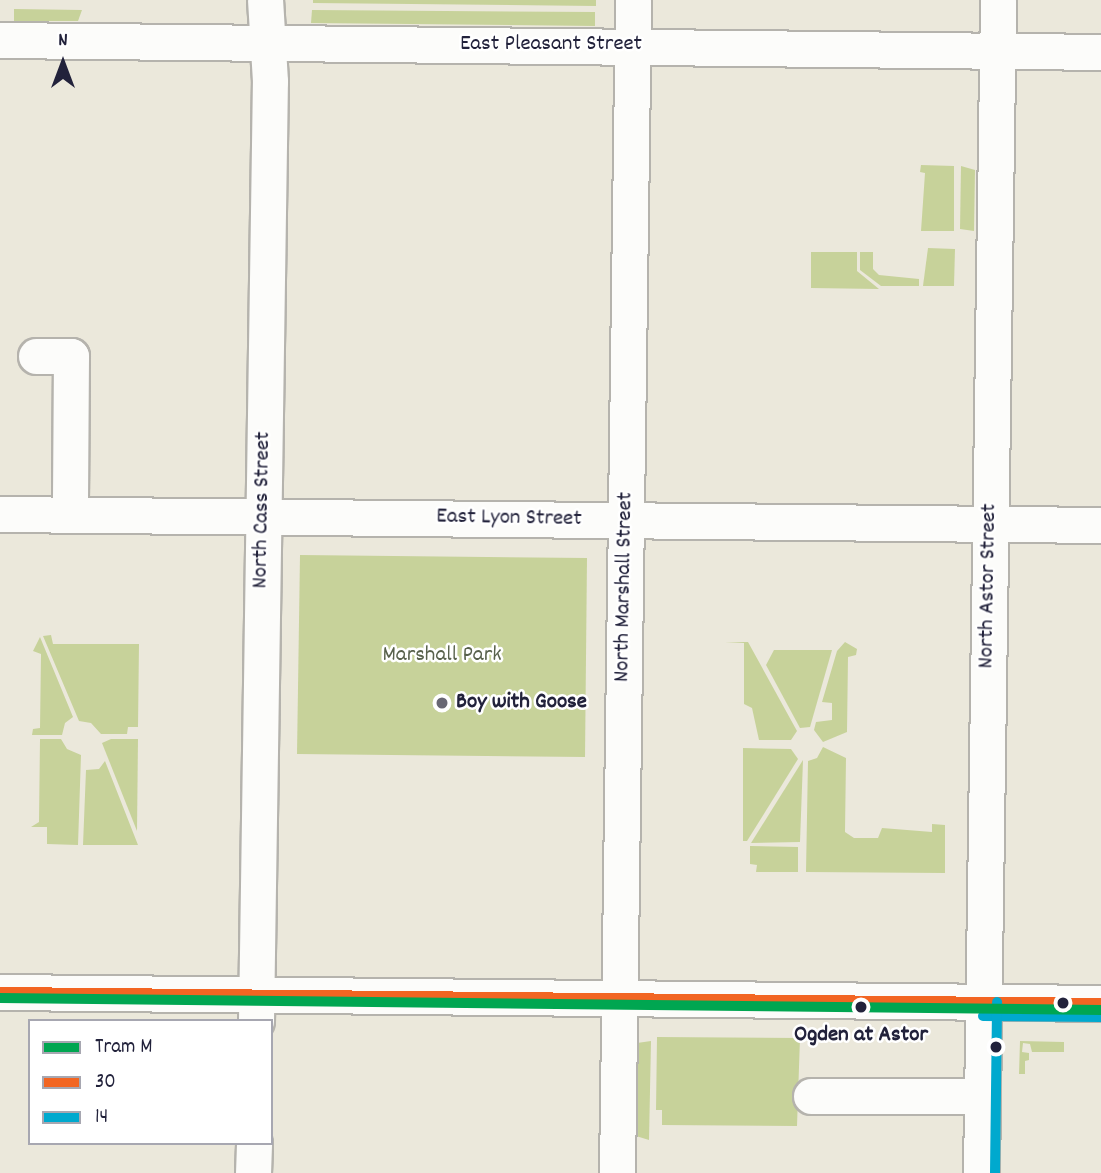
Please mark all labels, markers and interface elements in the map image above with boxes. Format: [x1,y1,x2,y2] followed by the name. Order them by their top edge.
[28,28,98,98] north arrow
[58,28,68,55] text: N
[460,31,642,59] street label: East Pleasant Street
[248,431,278,589] street label: North Cass Street
[610,492,640,682] street label: North Marshall Street
[974,503,1004,669] street label: North Astor Street
[436,504,582,534] street label: East Lyon Street
[382,642,502,670] park label: Marshall Park
[456,689,587,717] place label: Boy with Goose
[434,695,450,711] marker: Boy with Goose
[849,995,873,1019] marker: Ogden at Astor
[1056,996,1070,1010] unlabelled marker
[28,1019,273,1145] legend
[794,1022,928,1050] place label: Ogden at Astor
[95,1033,153,1063] text: Tram M
[989,1040,1003,1054] unlabelled marker
[95,1068,116,1098] text: 30
[95,1103,108,1133] text: 14

